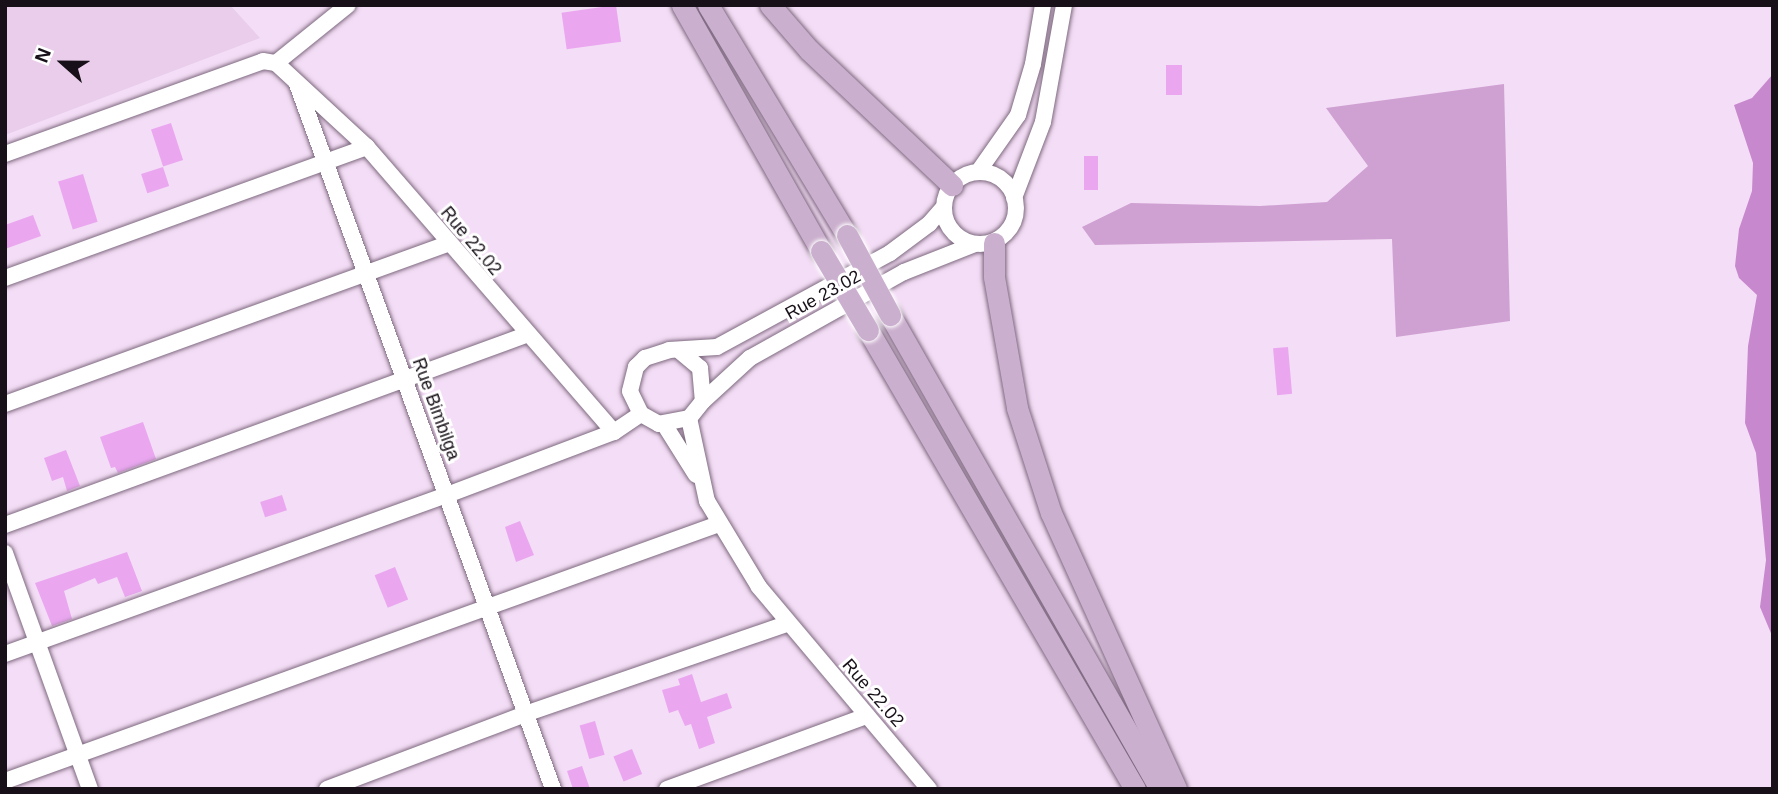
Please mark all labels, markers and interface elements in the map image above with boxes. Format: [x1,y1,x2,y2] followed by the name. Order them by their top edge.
[28,28,98,98] north arrow
[31,45,55,65] text: N
[436,202,506,280] street label: Rue 22.02
[781,265,865,325] street label: Rue 23.02
[408,355,464,463] street label: Rue Bimbilga
[838,655,908,731] street label: Rue 22.02

